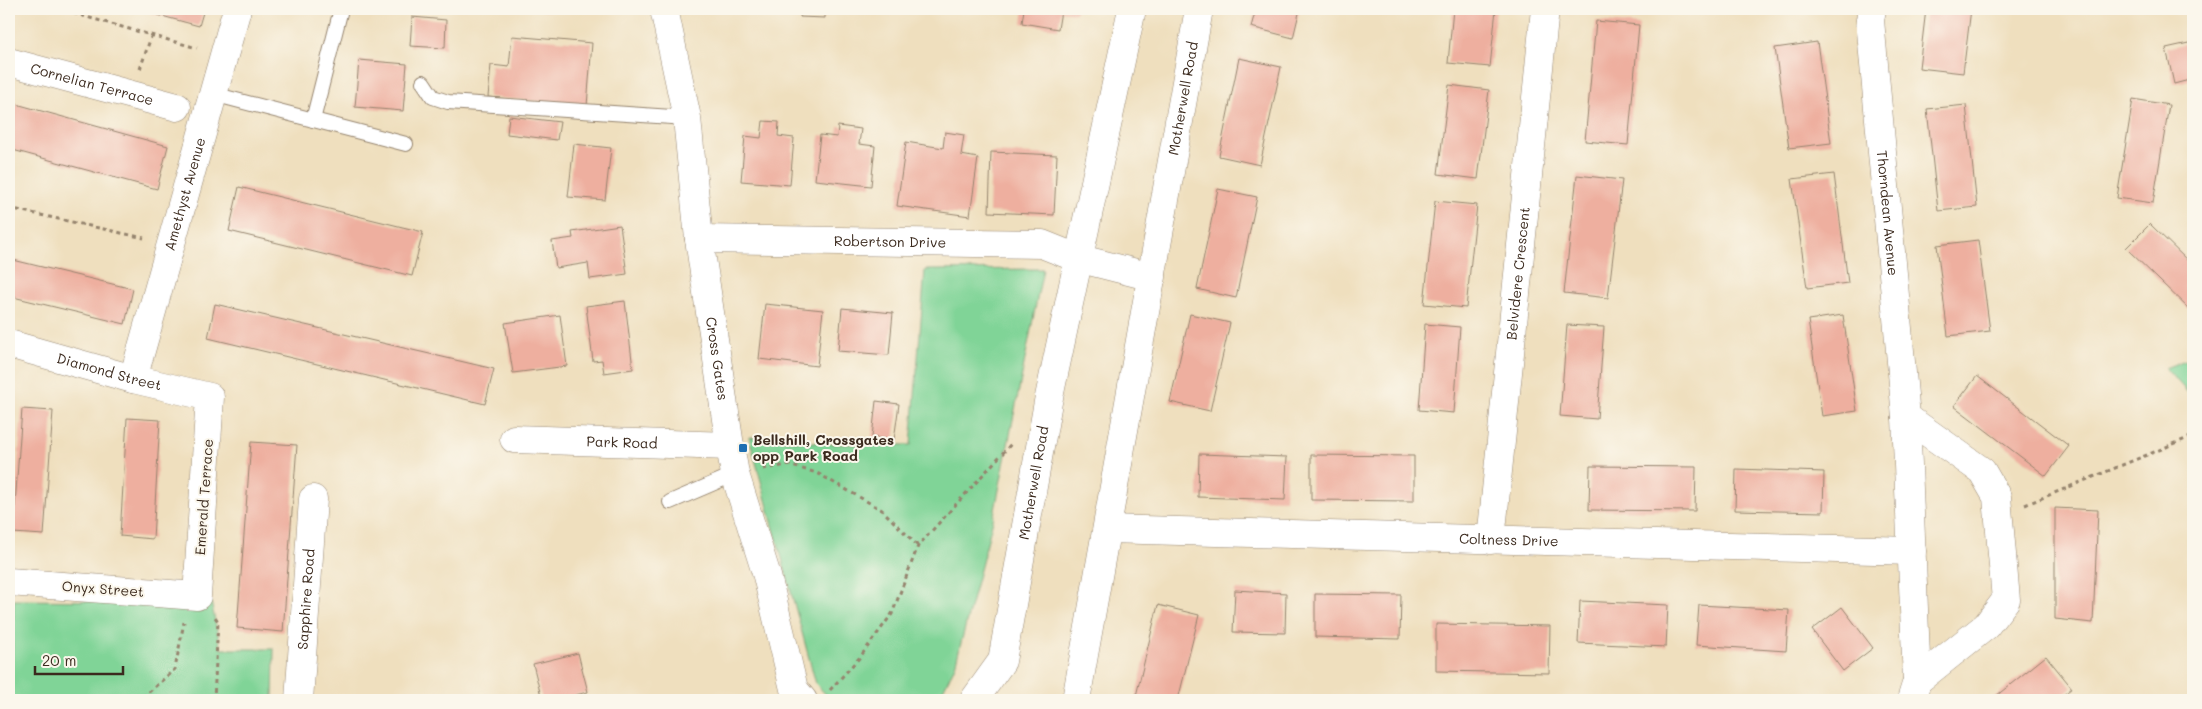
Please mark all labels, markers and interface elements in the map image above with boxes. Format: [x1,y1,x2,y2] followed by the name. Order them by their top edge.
[1163,40,1202,157] street label: Motherwell Road
[29,58,156,109] street label: Cornelian Terrace
[160,135,209,253] street label: Amethyst Avenue
[1873,149,1903,277] street label: Thorndean Avenue
[1501,206,1534,341] street label: Belvidere Crescent
[834,231,946,252] street label: Robertson Drive
[702,316,733,402] street label: Cross Gates
[55,348,164,394] street label: Diamond Street
[1014,424,1053,541] street label: Motherwell Road
[753,430,894,465] place label: Bellshill, Crossgates opp Park Road
[586,431,658,453] street label: Park Road
[190,438,217,556] street label: Emerald Terrace
[737,442,749,454] marker: Bellshill, Crossgates opp Park Road
[1459,529,1559,550] street label: Coltness Drive
[293,548,319,650] street label: Sapphire Road
[61,576,145,601] street label: Onyx Street
[35,644,122,676] scale bar
[42,650,76,670] text: 20 m

